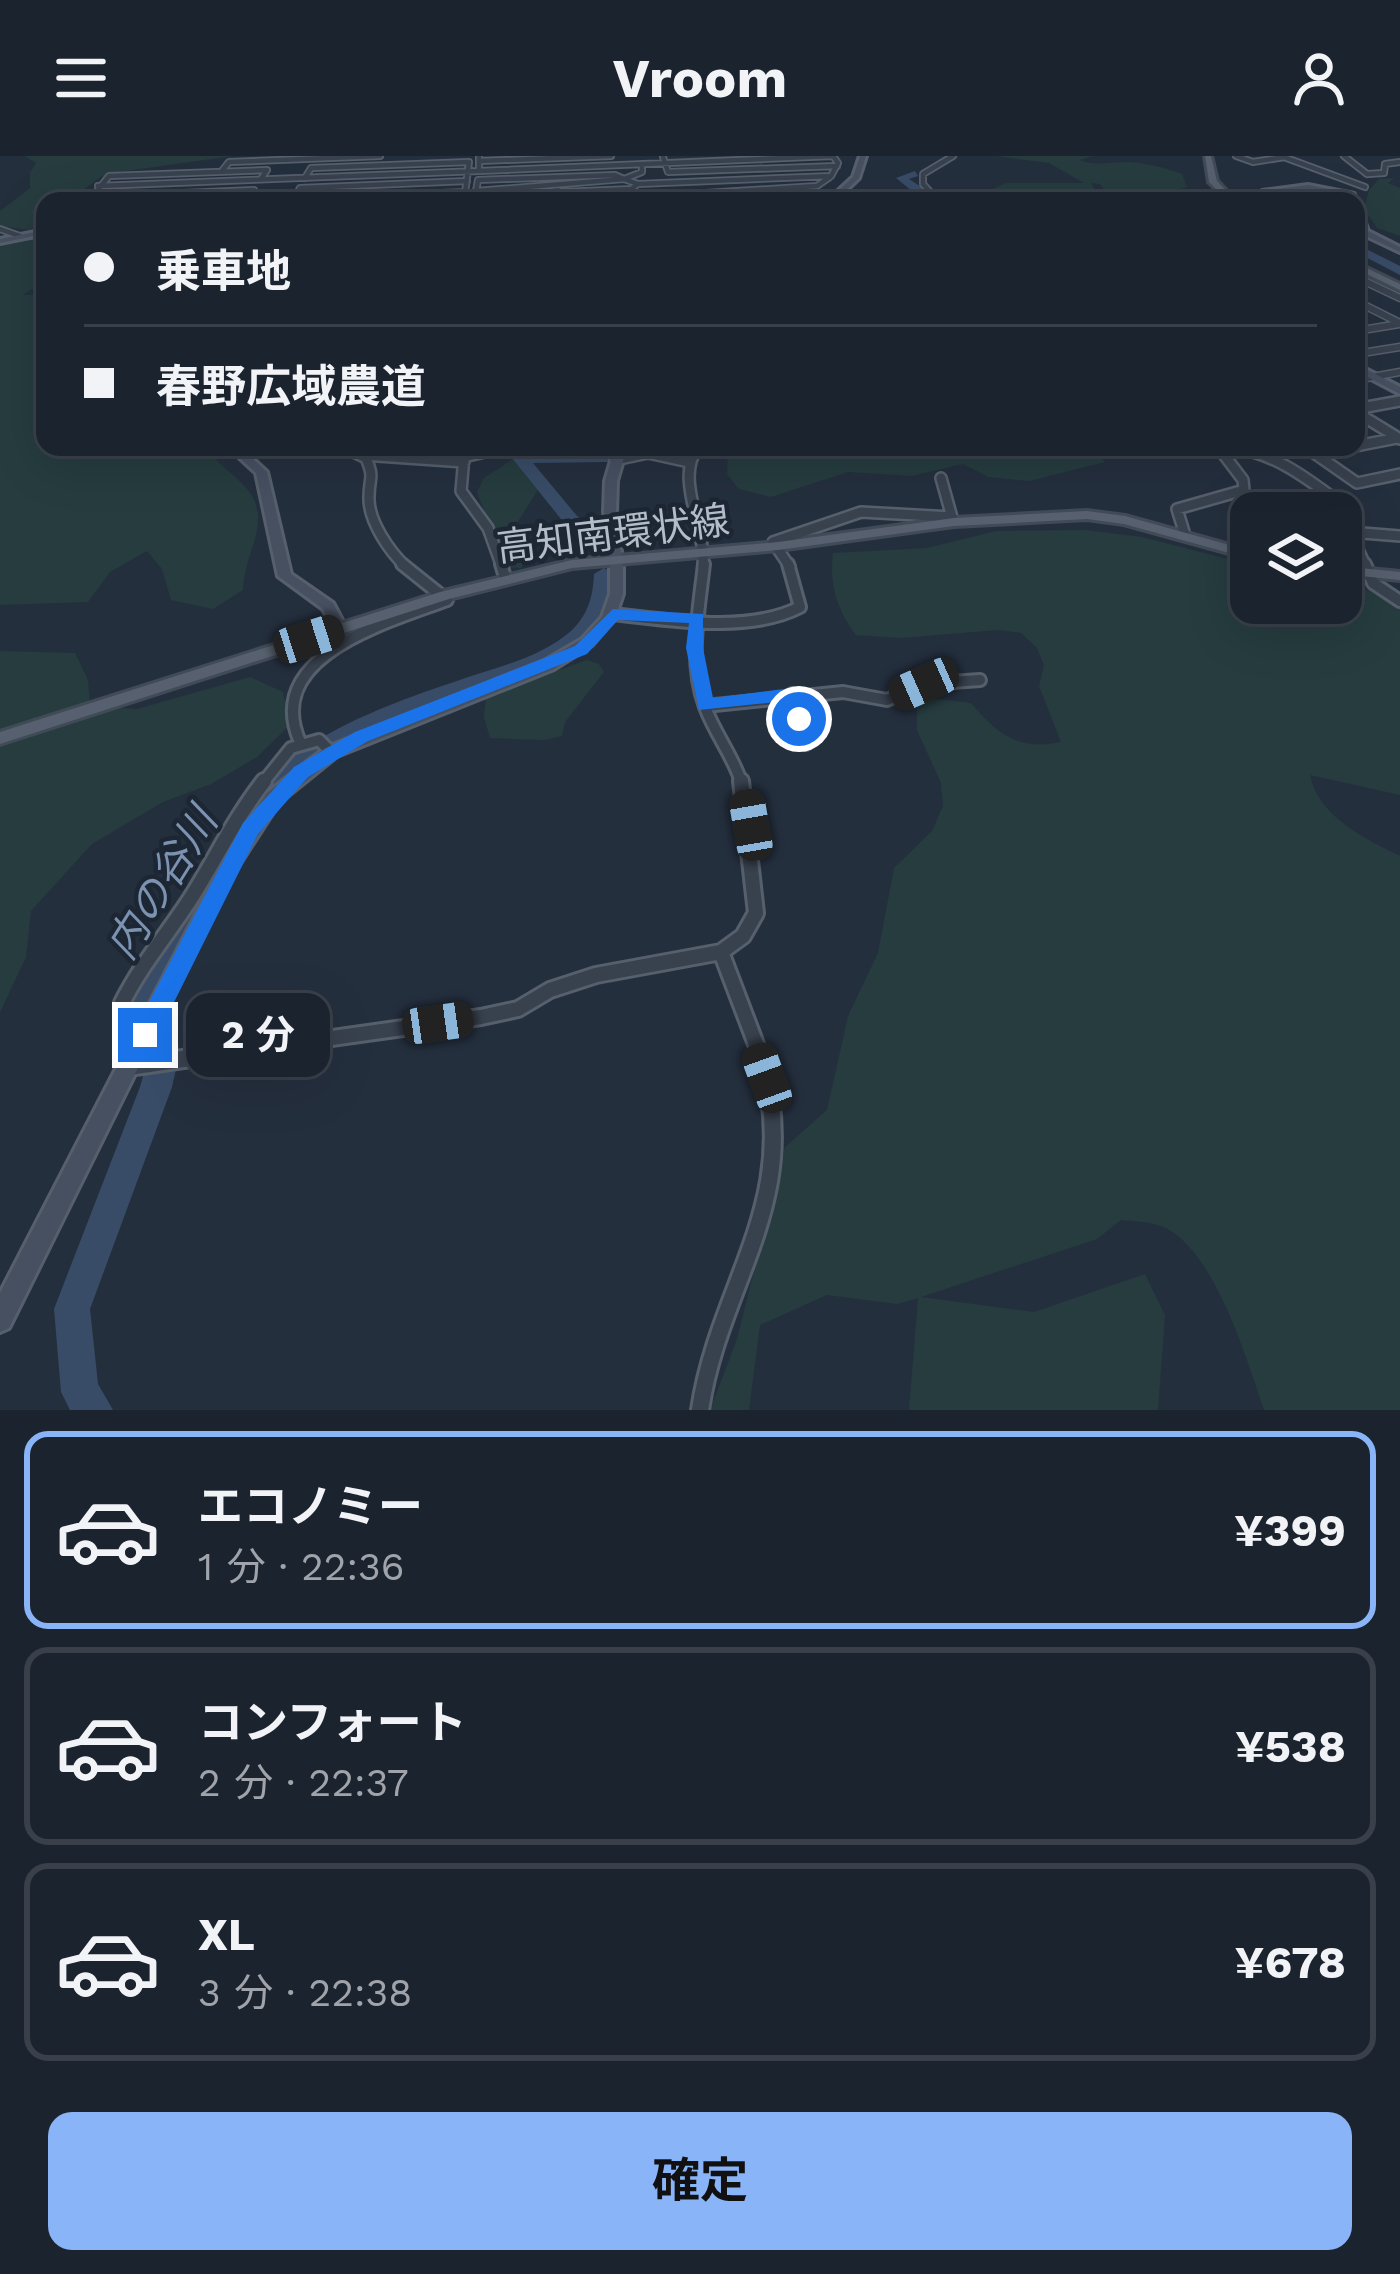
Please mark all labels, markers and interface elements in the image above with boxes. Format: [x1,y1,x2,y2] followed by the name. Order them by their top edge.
[48,45,114,111] icon: menu
[1286,45,1352,111] icon: person
[613,47,787,110] text: Vroom
[156,245,291,298] text: 乗車地
[156,360,426,413] text: 春野広域農道
[1230,492,1362,624] map controls
[1230,492,1362,624] button: layers
[494,497,732,570] street label: 高知南環状線
[269,611,349,667] car
[884,653,964,715] car
[772,692,826,746] route start
[727,786,775,864] car
[96,796,229,967] water label: 内の谷川
[187,993,331,1077] callout: 2 分
[400,1000,476,1046] car
[118,1008,172,1062] route end
[221,1012,295,1057] text: 2 分
[738,1038,796,1118] car
[54,1476,162,1584] icon: car
[198,1480,423,1533] text: エコノミー
[1234,1504,1346,1557] text: ¥399
[198,1544,404,1589] text: 1 分 · 22:36
[54,1692,162,1800] icon: car
[198,1696,467,1749] text: コンフォート
[1235,1720,1346,1773] text: ¥538
[198,1760,409,1805] text: 2 分 · 22:37
[54,1908,162,2016] icon: car
[198,1908,255,1961] text: XL
[1235,1936,1346,1989] text: ¥678
[198,1970,412,2015] text: 3 分 · 22:38
[48,2112,1352,2250] button: 確定

